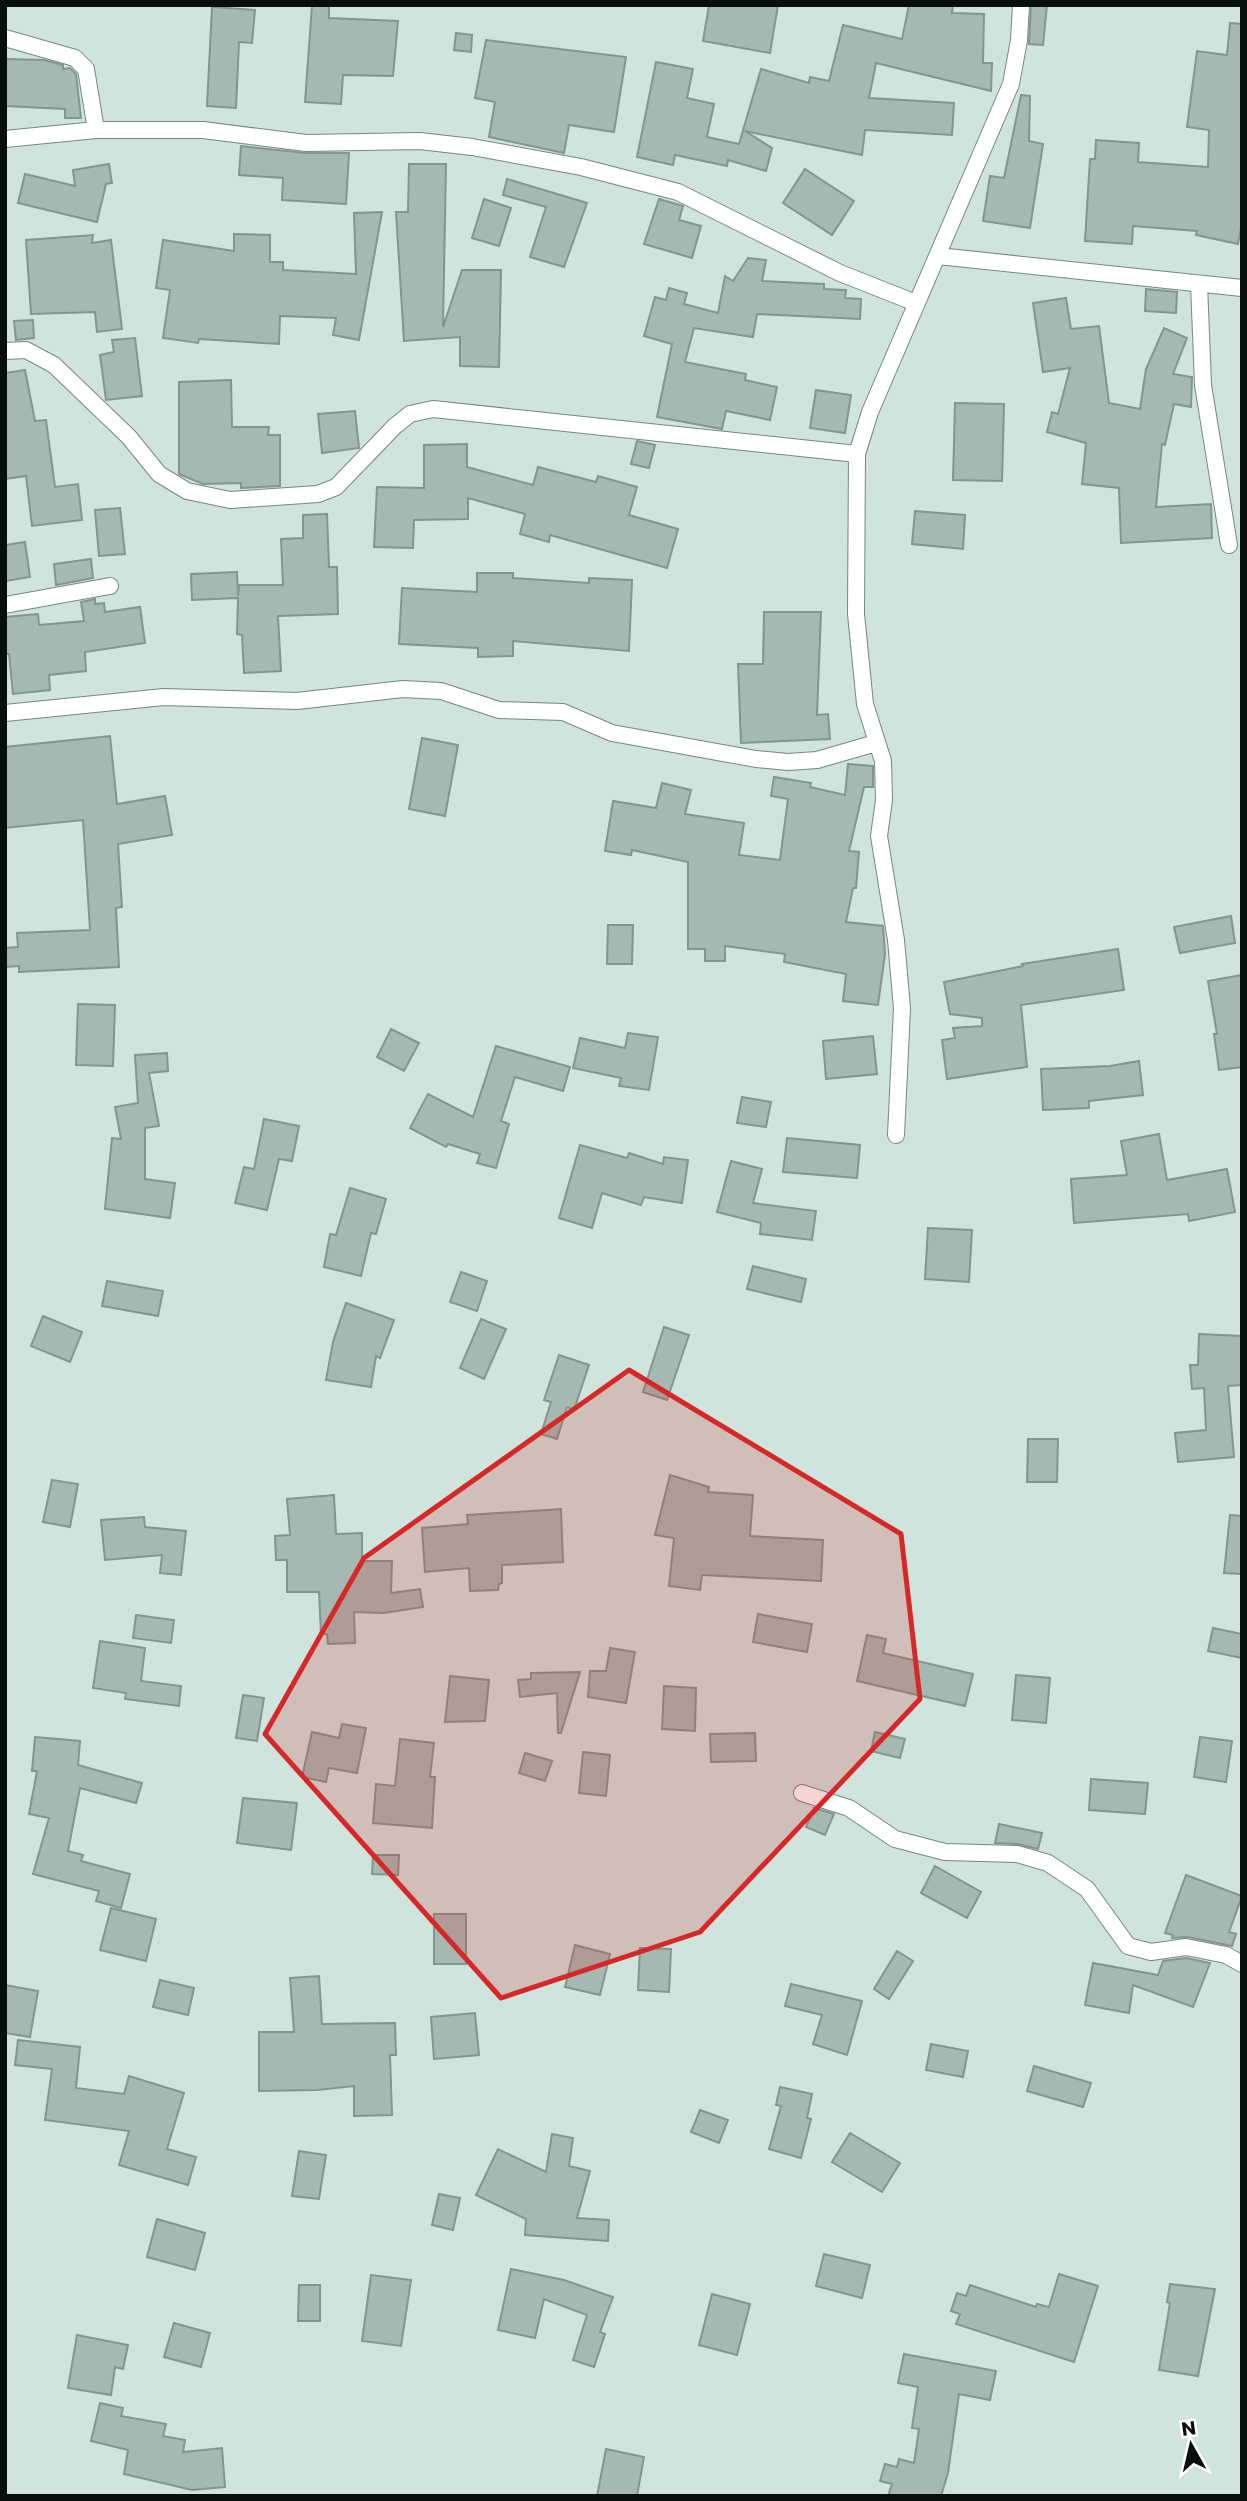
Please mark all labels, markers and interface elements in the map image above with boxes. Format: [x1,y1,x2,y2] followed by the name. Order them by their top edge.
[1156,2410,1226,2480] north arrow
[1180,2414,1198,2443] text: N

